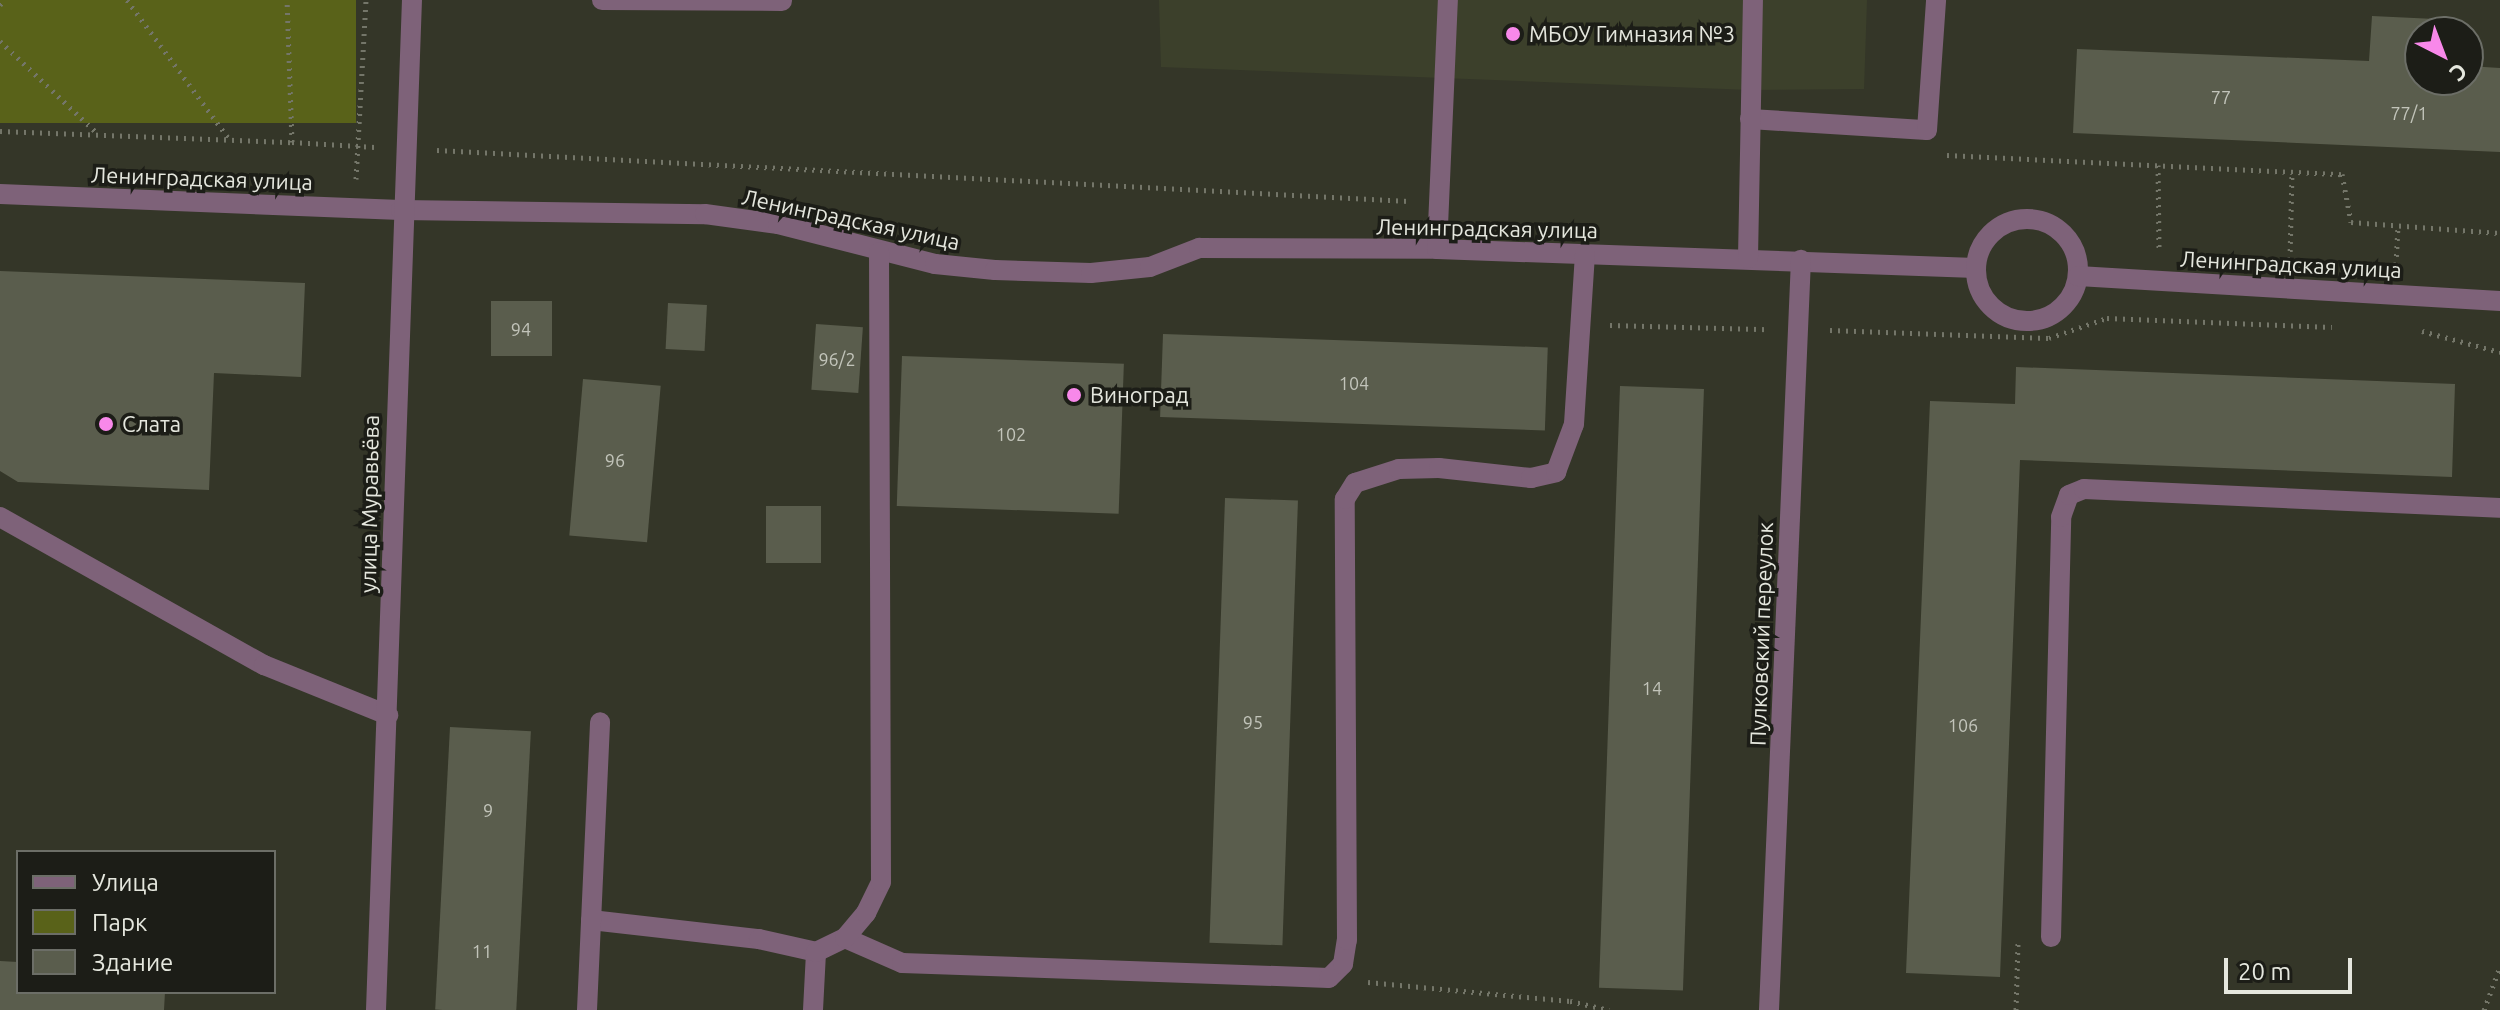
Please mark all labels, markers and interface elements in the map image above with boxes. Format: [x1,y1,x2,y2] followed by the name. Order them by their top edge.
[2404,16,2484,96] north arrow
[1529,21,1735,47] place label: МБОУ Гимназия №3
[1504,25,1522,43] marker: МБОУ Гимназия №3
[2445,59,2473,87] text: С
[2211,86,2231,108] house number: 77
[2390,102,2428,124] house number: 77/1
[91,161,313,195] street label: Ленинградская улица
[740,183,962,255] street label: Ленинградская улица
[1376,213,1598,243] street label: Ленинградская улица
[2179,245,2403,283] street label: Ленинградская улица
[511,318,531,340] house number: 94
[818,348,856,370] house number: 96/2
[1339,372,1369,394] house number: 104
[1090,382,1189,408] place label: Виноград
[1065,386,1083,404] marker: Виноград
[122,411,181,437] place label: Слата
[97,415,115,433] marker: Слата
[354,415,384,593] street label: улица Муравьёва
[996,423,1026,445] house number: 102
[605,449,625,471] house number: 96
[1744,522,1778,746] street label: Пулковский переулок
[1642,677,1662,699] house number: 14
[1243,711,1263,733] house number: 95
[1948,714,1978,736] house number: 106
[483,799,493,821] house number: 9
[16,850,276,994] legend
[92,869,159,896] text: Улица
[92,909,147,936] text: Парк
[472,940,492,962] house number: 11
[2228,942,2356,992] scale bar
[92,949,173,976] text: Здание
[2238,958,2291,985] text: 20 m

